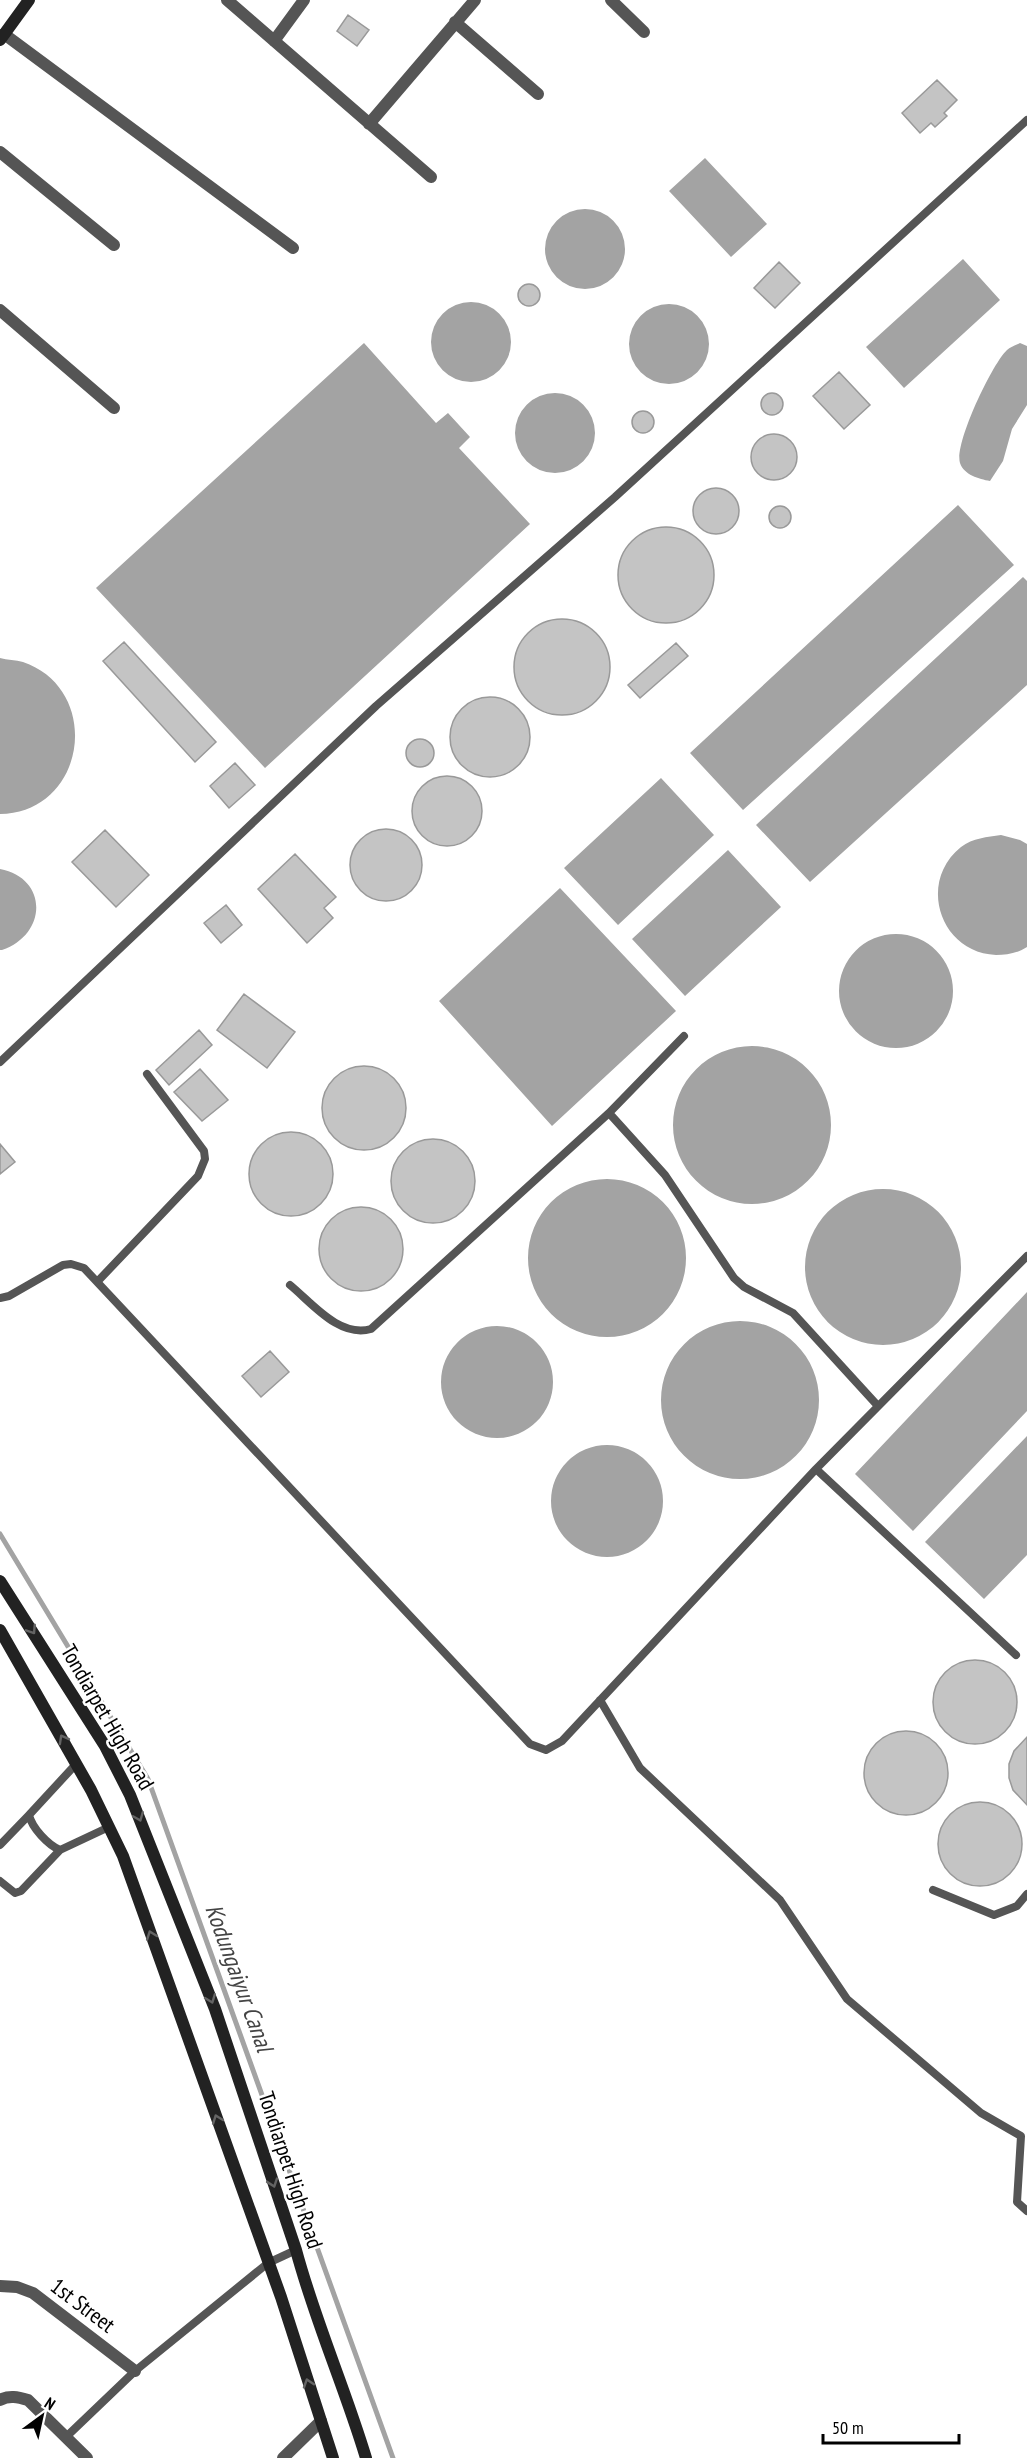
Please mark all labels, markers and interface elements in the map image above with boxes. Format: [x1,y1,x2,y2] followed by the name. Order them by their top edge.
[25,1624,37,1634] one-way arrow
[55,1639,161,1795] street label: Tondiarpet High Road
[58,1735,70,1745] one-way arrow
[132,1811,144,1822] one-way arrow
[198,1900,281,2058] water label: Kodungaiyur Canal
[146,1931,159,1941] one-way arrow
[203,1993,216,2003] one-way arrow
[252,2088,330,2252] street label: Tondiarpet High Road
[211,2114,224,2125] one-way arrow
[266,2177,279,2188] one-way arrow
[45,2272,121,2338] street label: 1st Street
[303,2378,316,2389] one-way arrow
[12,2386,72,2446] north arrow
[41,2393,59,2414] text: N
[823,2407,960,2445] scale bar
[832,2416,864,2439] text: 50 m

